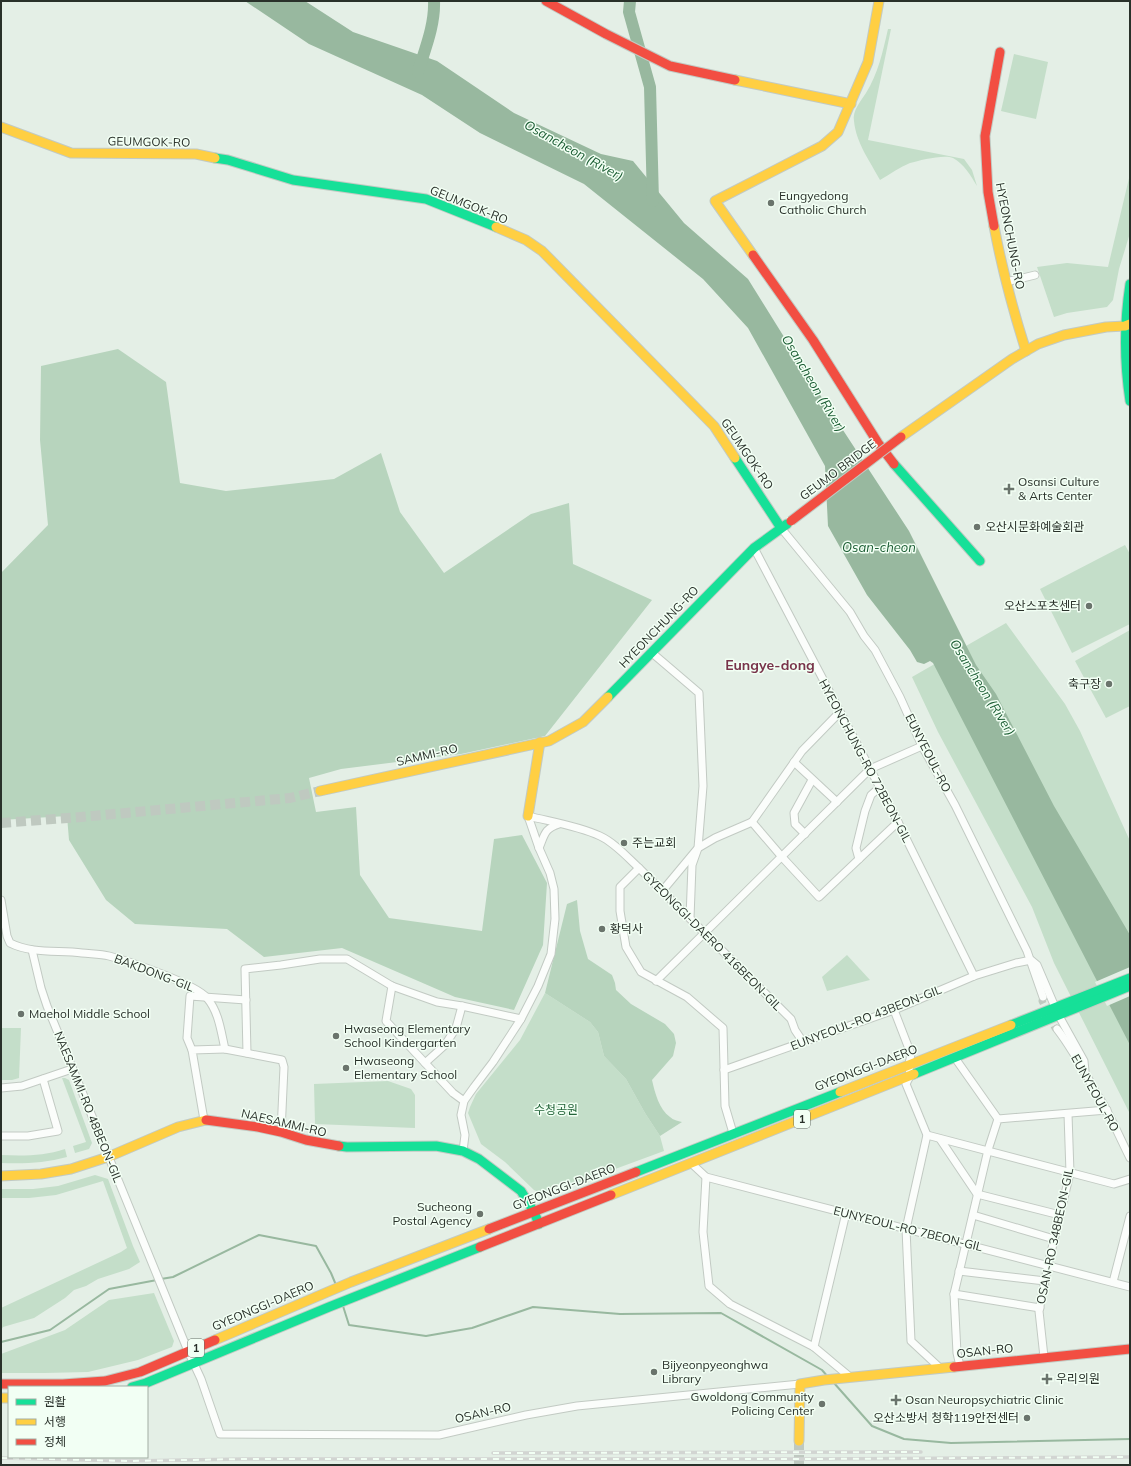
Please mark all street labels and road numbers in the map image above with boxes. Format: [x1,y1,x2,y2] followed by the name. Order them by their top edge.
[107,133,191,150] street label: GEUMGOK-RO
[993,181,1028,291] street label: HYEONCHUNG-RO
[428,182,510,227] street label: GEUMGOK-RO
[718,415,777,492] street label: GEUMGOK-RO
[797,436,879,503] street label: GEUMO BRIDGE
[616,582,702,671] street label: HYEONCHUNG-RO
[816,676,915,845] street label: HYEONCHUNG-RO 72BEON-GIL
[902,711,955,794] street label: EUNYEOUL-RO
[395,740,459,769] street label: SAMMI-RO
[640,868,785,1014] street label: GYEONGGI-DAERO 416BEON-GIL
[112,950,197,995] street label: BAKDONG-GIL
[788,982,944,1053] street label: EUNYEOUL-RO 43BEON-GIL
[51,1029,126,1185] street label: NAESAMMI-RO 48BEON-GIL
[812,1041,920,1094] street label: GYEONGGI-DAERO
[1068,1052,1123,1134] street label: EUNYEOUL-RO
[240,1105,328,1140] street label: NAESAMMI-RO
[794,1110,810,1128] road number: 1
[510,1160,618,1213] street label: GYEONGGI-DAERO
[1033,1166,1076,1305] street label: OSAN-RO 348BEON-GIL
[832,1203,985,1254] street label: EUNYEOUL-RO 7BEON-GIL
[210,1277,316,1334] street label: GYEONGGI-DAERO
[188,1339,204,1357] road number: 1
[956,1340,1014,1361] street label: OSAN-RO
[453,1399,512,1426] street label: OSAN-RO

